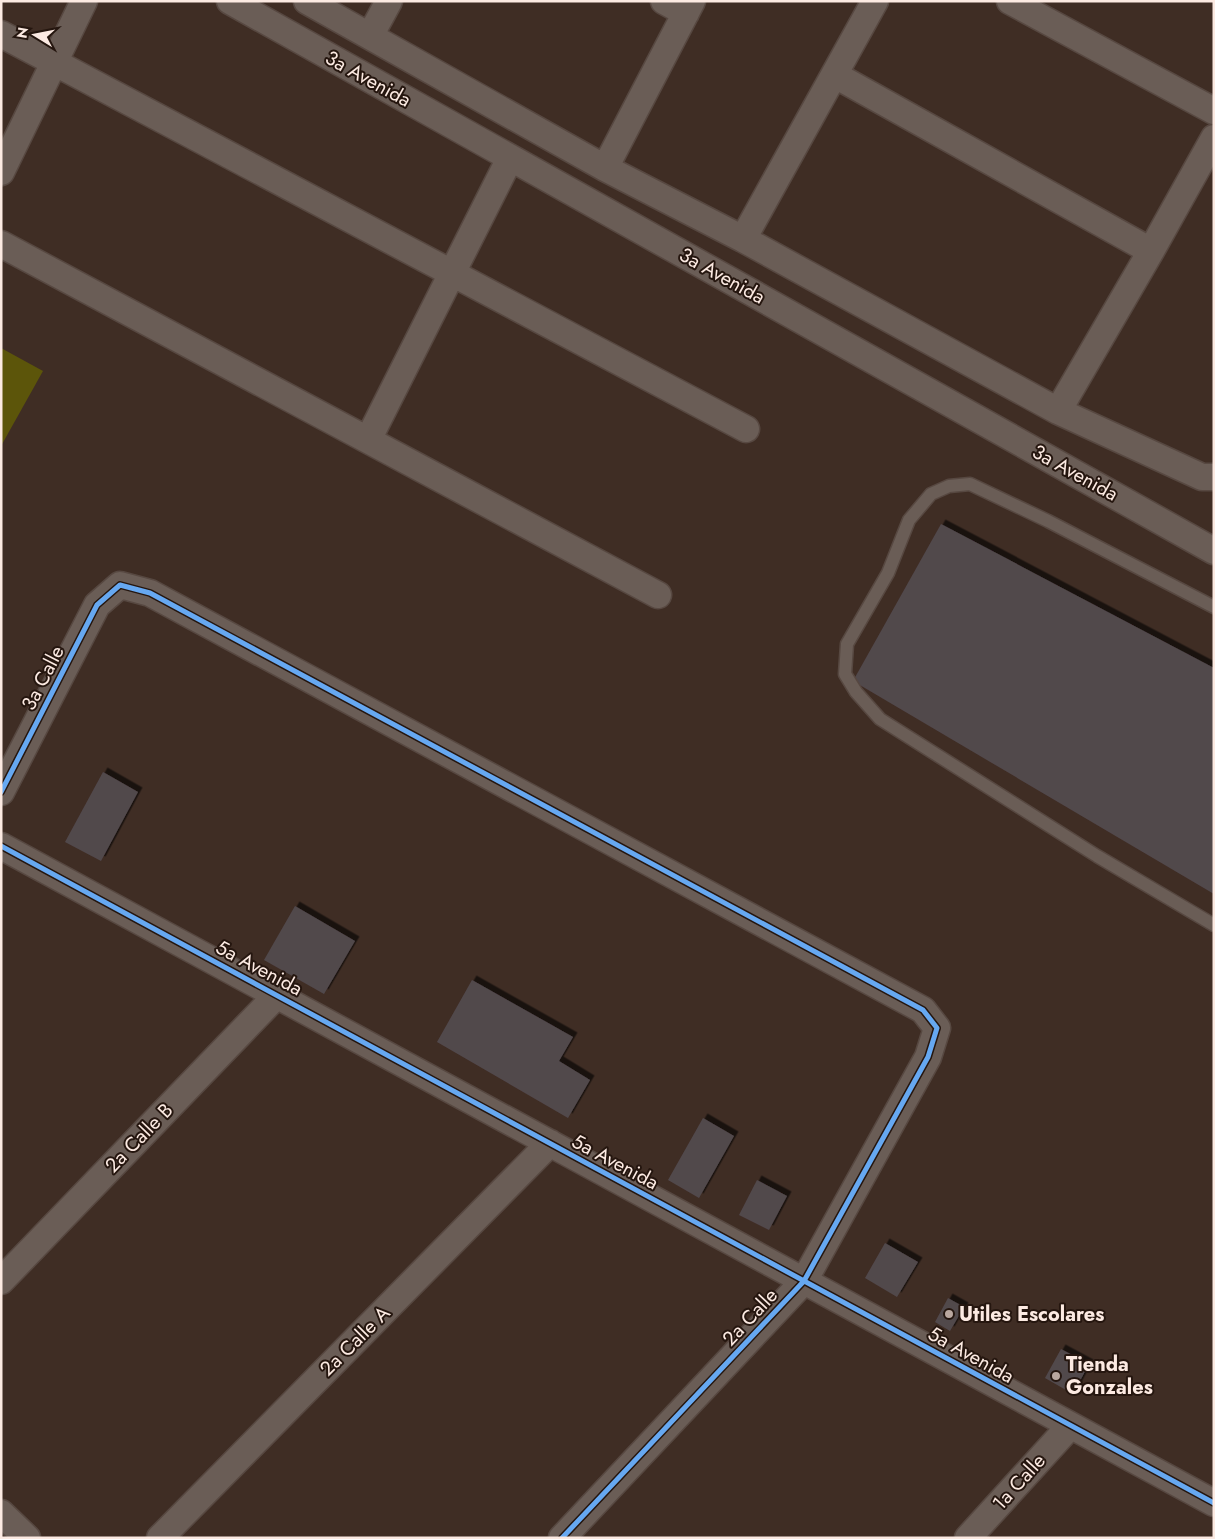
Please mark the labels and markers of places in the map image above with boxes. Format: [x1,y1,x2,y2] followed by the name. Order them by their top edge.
[959,1300,1104,1329] place label: Utiles Escolares
[943,1308,955,1320] marker: Utiles Escolares
[1066,1350,1153,1402] place label: Tienda Gonzales
[1050,1370,1062,1382] marker: Tienda Gonzales

